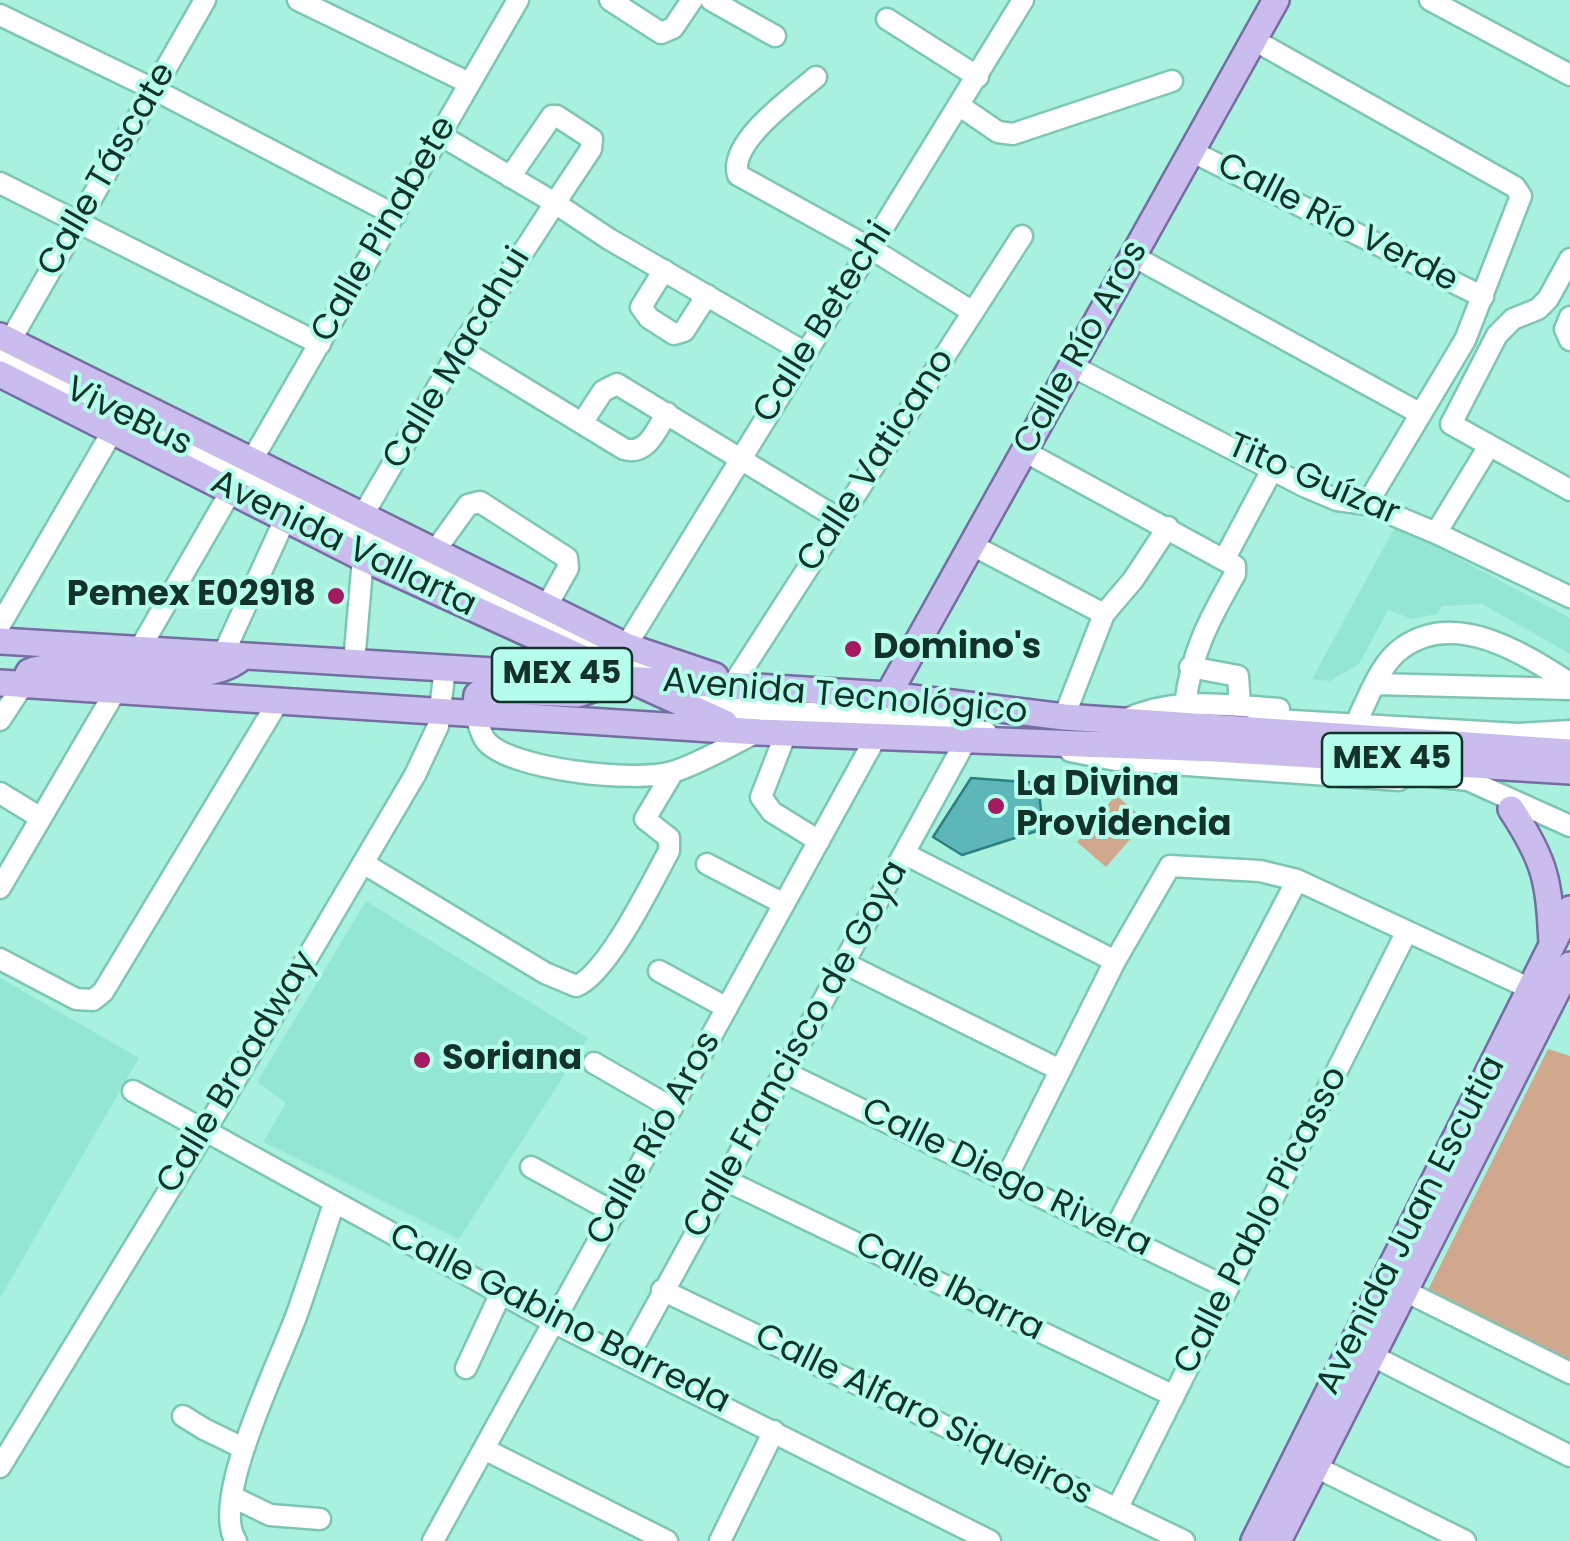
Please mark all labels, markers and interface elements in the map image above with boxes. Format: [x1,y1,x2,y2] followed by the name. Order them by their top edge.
[30,56,186,284] street label: Calle Táscate
[303,110,467,350] street label: Calle Pinabete
[1210,145,1464,303] street label: Calle Río Verde
[746,215,902,431] street label: Calle Betechi
[1006,234,1158,462] street label: Calle Río Aros
[375,241,541,477] street label: Calle Macahui
[789,342,965,580] street label: Calle Vaticano
[58,369,198,467] street label: ViveBus
[1221,426,1405,536] street label: Tito Guízar
[203,463,483,627] street label: Avenida Vallarta
[67,575,316,617] place label: Pemex E02918
[325,585,347,607] marker: Pemex E02918
[873,628,1041,670] place label: Domino's
[842,638,864,660] marker: Domino's
[492,648,632,702] road number: MEX 45
[661,661,1029,735] street label: Avenida Tecnológico
[1322,733,1462,787] road number: MEX 45
[1016,765,1232,847] place label: La Divina Providencia
[985,795,1007,817] marker: La Divina Providencia
[676,854,918,1246] street label: Calle Francisco de Goya
[149,944,327,1202] street label: Calle Broadway
[579,1025,731,1253] street label: Calle Río Aros
[442,1039,582,1081] place label: Soriana
[411,1049,433,1071] marker: Soriana
[1308,1050,1516,1402] street label: Avenida Juan Escutia
[1166,1060,1358,1382] street label: Calle Pablo Picasso
[854,1091,1158,1267] street label: Calle Diego Rivera
[382,1216,736,1424] street label: Calle Gabino Barreda
[848,1224,1050,1352] street label: Calle Ibarra
[747,1316,1099,1516] street label: Calle Alfaro Siqueiros

